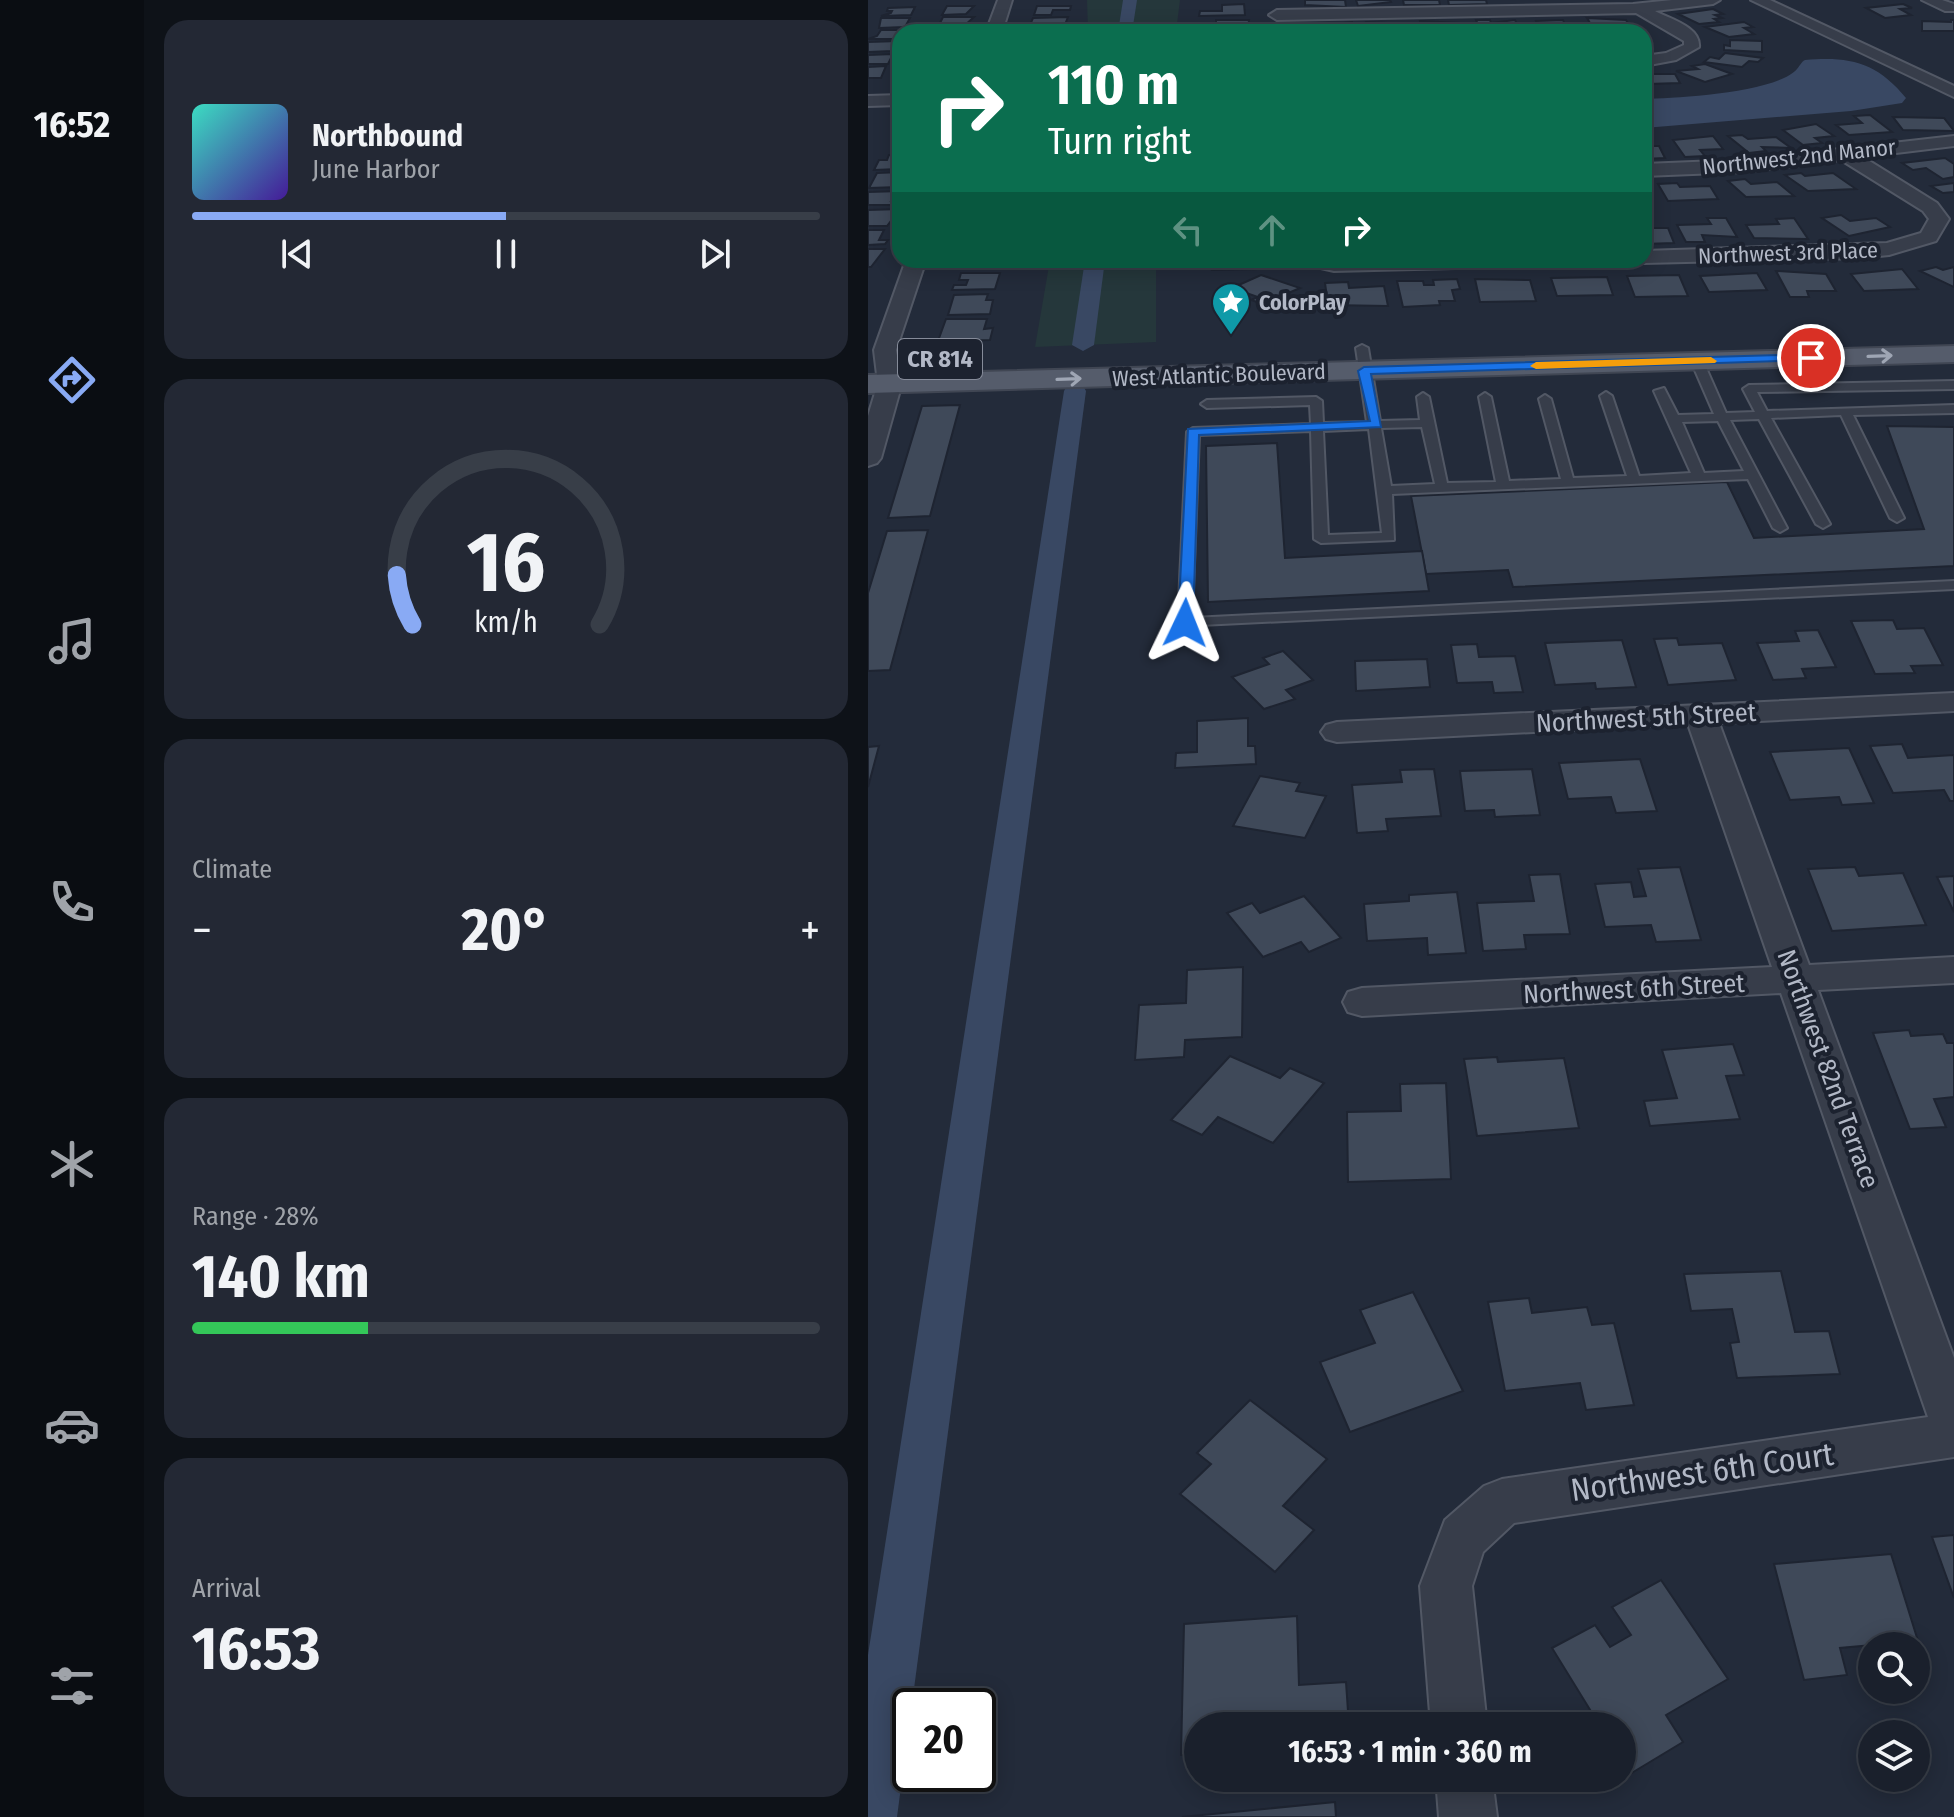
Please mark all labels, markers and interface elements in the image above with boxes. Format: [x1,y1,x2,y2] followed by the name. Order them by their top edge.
[1048,52,1179,119] text: 110 m
[916,56,1020,160] icon: right
[34,103,110,147] text: 16:52
[312,118,463,154] text: Northbound
[1048,120,1191,164] text: Turn right
[1701,133,1897,181] street label: Northwest 2nd Manor
[312,154,440,185] text: June Harbor
[1166,208,1210,252] icon: left
[1250,208,1294,252] icon: ahead
[1334,208,1378,252] icon: right
[275,232,319,276] icon: previous
[484,232,528,276] icon: pause
[693,232,737,276] icon: next
[1698,236,1878,270] street label: Northwest 3rd Place
[1210,281,1252,336] place icon: ColorPlay
[1259,289,1347,316] place label: ColorPlay
[1777,324,1845,392] pin
[1789,336,1833,380] icon: arrive
[898,339,982,379] road number: CR 814
[1866,349,1893,364] one-way arrow
[44,352,100,408] icon: directions
[1112,358,1326,392] street label: West Atlantic Boulevard
[1055,372,1082,387] one-way arrow
[467,513,545,613] text: 16
[1143,581,1227,665] position arrow
[474,605,538,640] text: km/h
[44,613,100,669] icon: music
[1535,697,1757,739] street label: Northwest 5th Street
[192,854,272,885] text: Climate
[44,874,100,930] icon: phone
[462,894,550,966] text: 20°
[192,904,212,957] text: −
[800,904,820,957] text: +
[1770,946,1886,1192] street label: Northwest 82nd Terrace
[1523,968,1746,1010] street label: Northwest 6th Street
[44,1136,100,1192] icon: climate
[192,1201,319,1232] text: Range · 28%
[192,1241,370,1313] text: 140 km
[44,1397,100,1453] icon: car
[1568,1435,1836,1509] street label: Northwest 6th Court
[192,1573,261,1604] text: Arrival
[192,1613,320,1685] text: 16:53
[1858,1632,1930,1792] map controls
[1858,1632,1930,1704] button: search
[44,1658,100,1714] icon: filters
[892,1688,996,1792] speed limit sign: 20
[1858,1720,1930,1792] button: layers
[1288,1734,1532,1770] text: 16:53 · 1 min · 360 m

